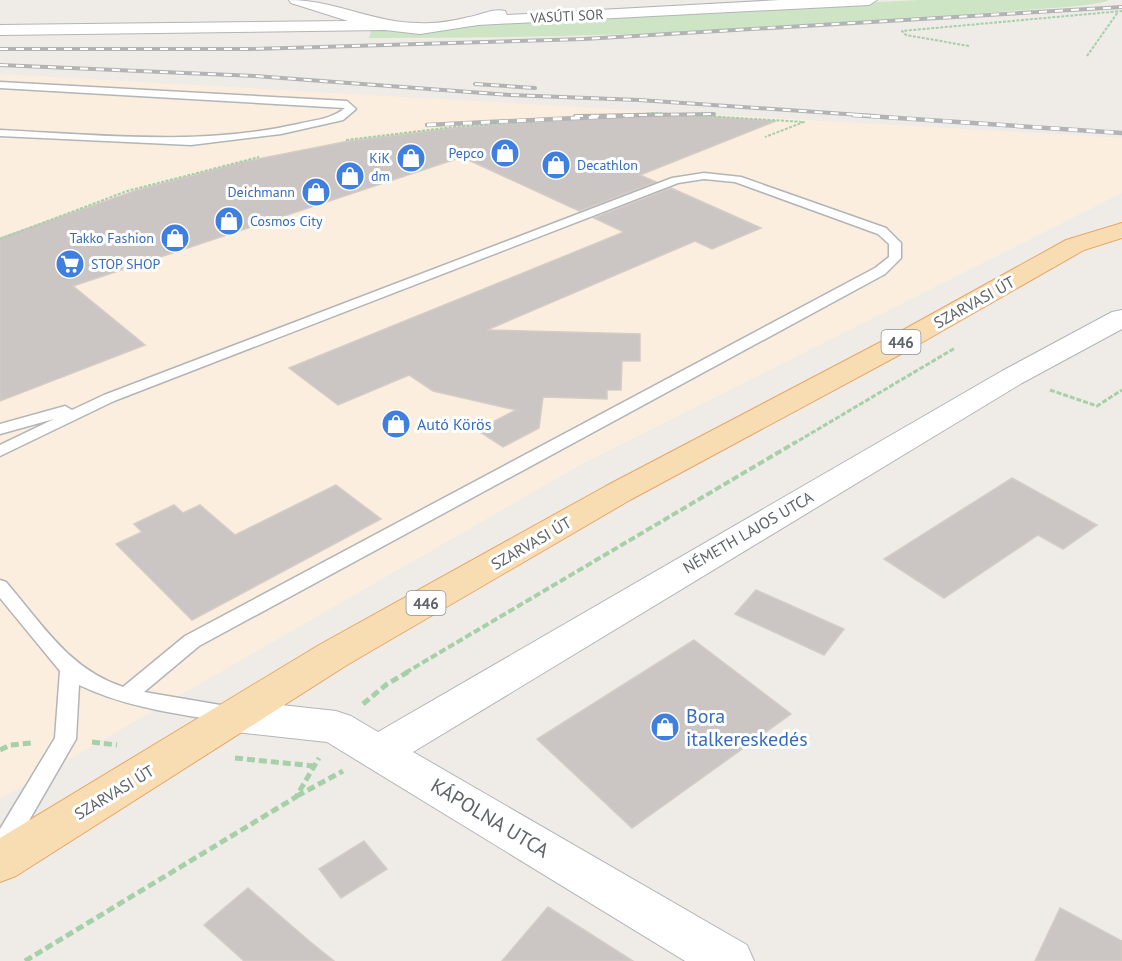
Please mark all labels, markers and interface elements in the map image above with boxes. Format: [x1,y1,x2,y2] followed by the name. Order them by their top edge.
[529,5,604,27] street label: VASÚTI SOR
[489,137,521,169] shop icon: Pepco
[395,142,427,174] shop icon: KiK
[448,144,484,162] place label: Pepco
[369,149,390,167] place label: KiK
[540,149,572,181] shop icon: Decathlon
[577,156,638,174] place label: Decathlon
[334,160,366,192] shop icon: dm
[371,167,390,185] place label: dm
[300,176,332,208] shop icon: Deichmann
[227,183,295,201] place label: Deichmann
[213,205,245,237] shop icon: Cosmos City
[250,212,323,230] place label: Cosmos City
[159,222,191,254] shop icon: Takko Fashion
[70,229,154,247] place label: Takko Fashion
[54,248,86,280] supermarket icon: STOP SHOP
[91,255,161,273] place label: STOP SHOP
[930,272,1018,332] street label: SZARVASI ÚT
[882,330,920,354] road number: 446
[380,408,412,440] shop icon: Autó Körös
[417,414,492,434] place label: Autó Körös
[679,486,817,577] street label: NÉMETH LAJOS UTCA
[487,512,575,574] street label: SZARVASI ÚT
[406,591,446,615] road number: 446
[686,703,808,752] place label: Bora italkereskedés
[649,711,681,743] shop icon: Bora italkereskedés
[70,760,158,824] street label: SZARVASI ÚT
[426,772,554,864] street label: KÁPOLNA UTCA

